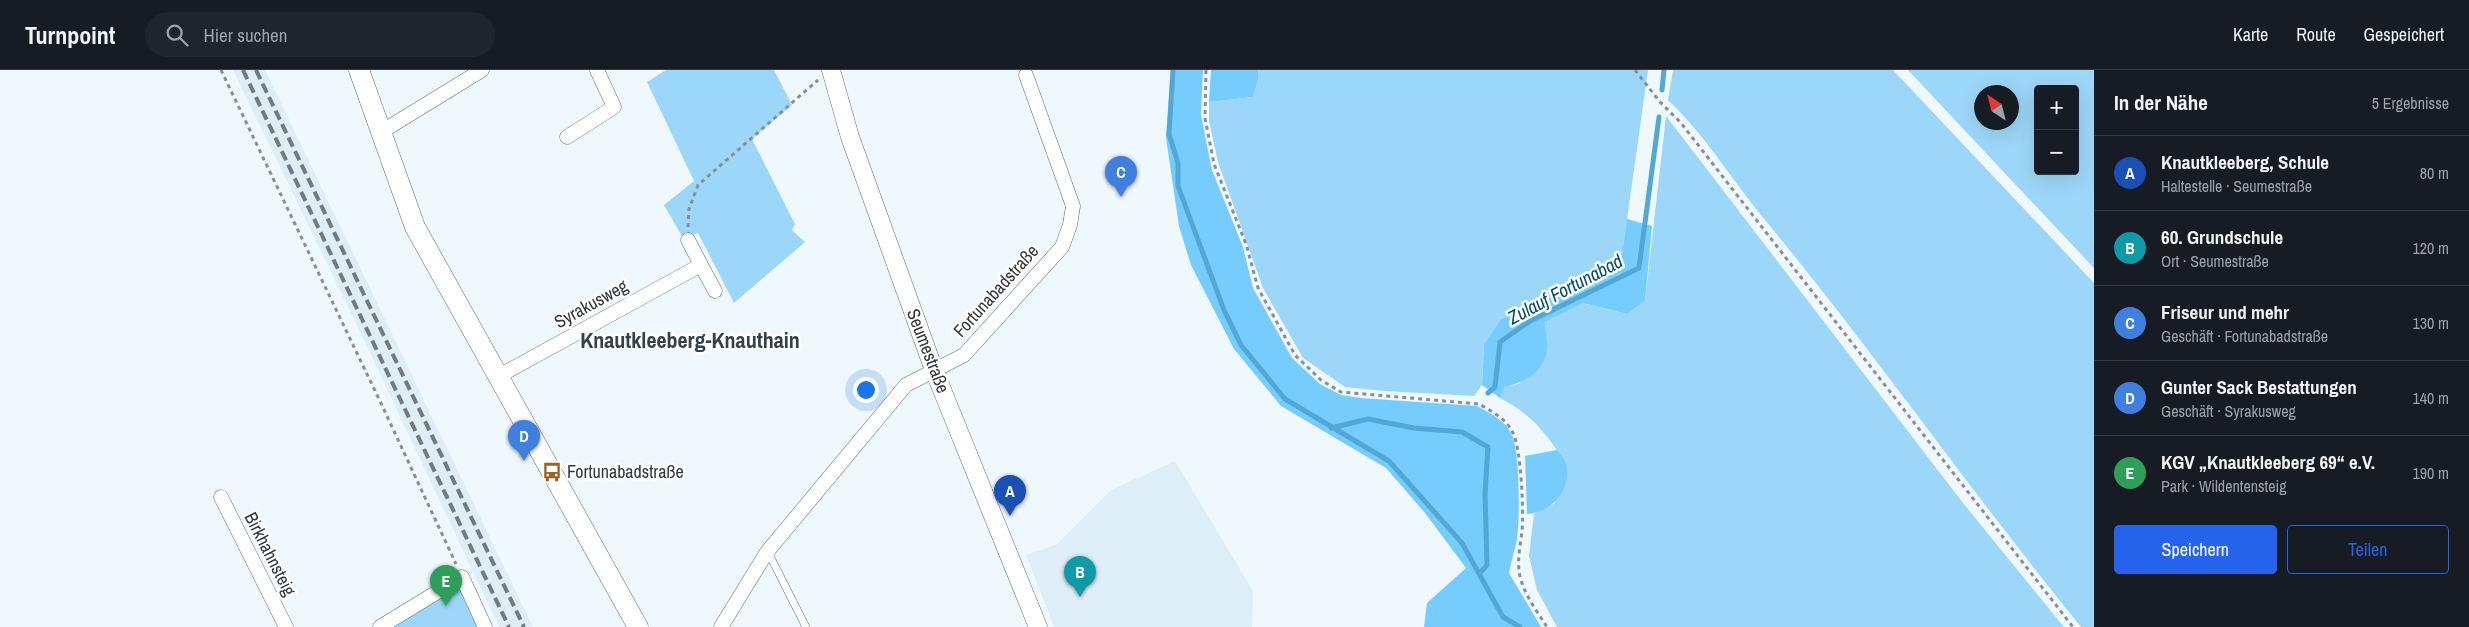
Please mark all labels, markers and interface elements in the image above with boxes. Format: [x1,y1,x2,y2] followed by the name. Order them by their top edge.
[145,12,495,57] search box
[25,19,115,51] text: Turnpoint
[163,21,191,49] icon: search
[203,22,287,48] text: Hier suchen
[2233,22,2268,47] text: Karte
[2296,22,2336,47] text: Route
[2364,22,2444,47] text: Gespeichert
[1974,85,2019,130] north arrow
[2034,85,2079,175] map controls
[2034,85,2079,130] button: +
[2114,88,2208,117] text: In der Nähe
[2372,92,2449,114] text: 5 Ergebnisse
[2034,130,2079,175] button: −
[2161,149,2329,175] text: Knautkleeberg, Schule
[1105,156,1137,197] pin: C
[2125,162,2135,184] text: A
[2420,162,2449,184] text: 80 m
[2161,175,2312,197] text: Haltestelle · Seumestraße
[2161,224,2283,250] text: 60. Grundschule
[2125,237,2135,259] text: B
[2413,237,2449,259] text: 120 m
[947,239,1044,342] street label: Fortunabadstraße
[1502,248,1627,331] water label: Zulauf Fortunabad
[2161,250,2269,272] text: Ort · Seumestraße
[550,273,633,334] street label: Syrakusweg
[2161,299,2289,325] text: Friseur und mehr
[901,305,956,397] street label: Seumestraße
[2125,312,2135,334] text: C
[2413,312,2449,334] text: 130 m
[580,325,800,355] district label: Knautkleeberg-Knauthain
[2161,325,2328,347] text: Geschäft · Fortunabadstraße
[2161,374,2357,400] text: Gunter Sack Bestattungen
[853,377,879,403] your location
[2125,387,2135,409] text: D
[2413,387,2449,409] text: 140 m
[2161,400,2296,422] text: Geschäft · Syrakusweg
[508,420,540,461] pin: D
[2161,449,2375,475] text: KGV „Knautkleeberg 69“ e.V.
[567,459,684,484] place label: Fortunabadstraße
[541,461,563,483] bus stop icon: Fortunabadstraße
[2126,462,2134,484] text: E
[2413,462,2449,484] text: 190 m
[994,475,1026,516] pin: A
[2161,475,2286,497] text: Park · Wildentensteig
[239,508,303,601] street label: Birkhahnsteig
[2114,525,2277,574] button: Speichern
[2287,525,2449,574] button: Teilen
[1064,556,1096,597] pin: B
[430,565,462,606] pin: E

